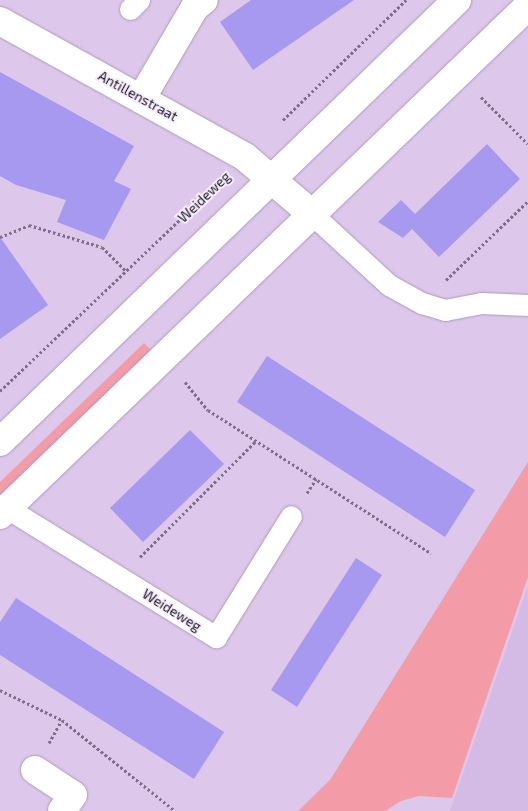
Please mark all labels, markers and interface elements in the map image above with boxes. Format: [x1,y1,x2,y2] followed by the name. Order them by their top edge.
[95,67,181,125] street label: Antillenstraat
[174,168,234,226] street label: Weideweg
[139,585,205,635] street label: Weideweg

